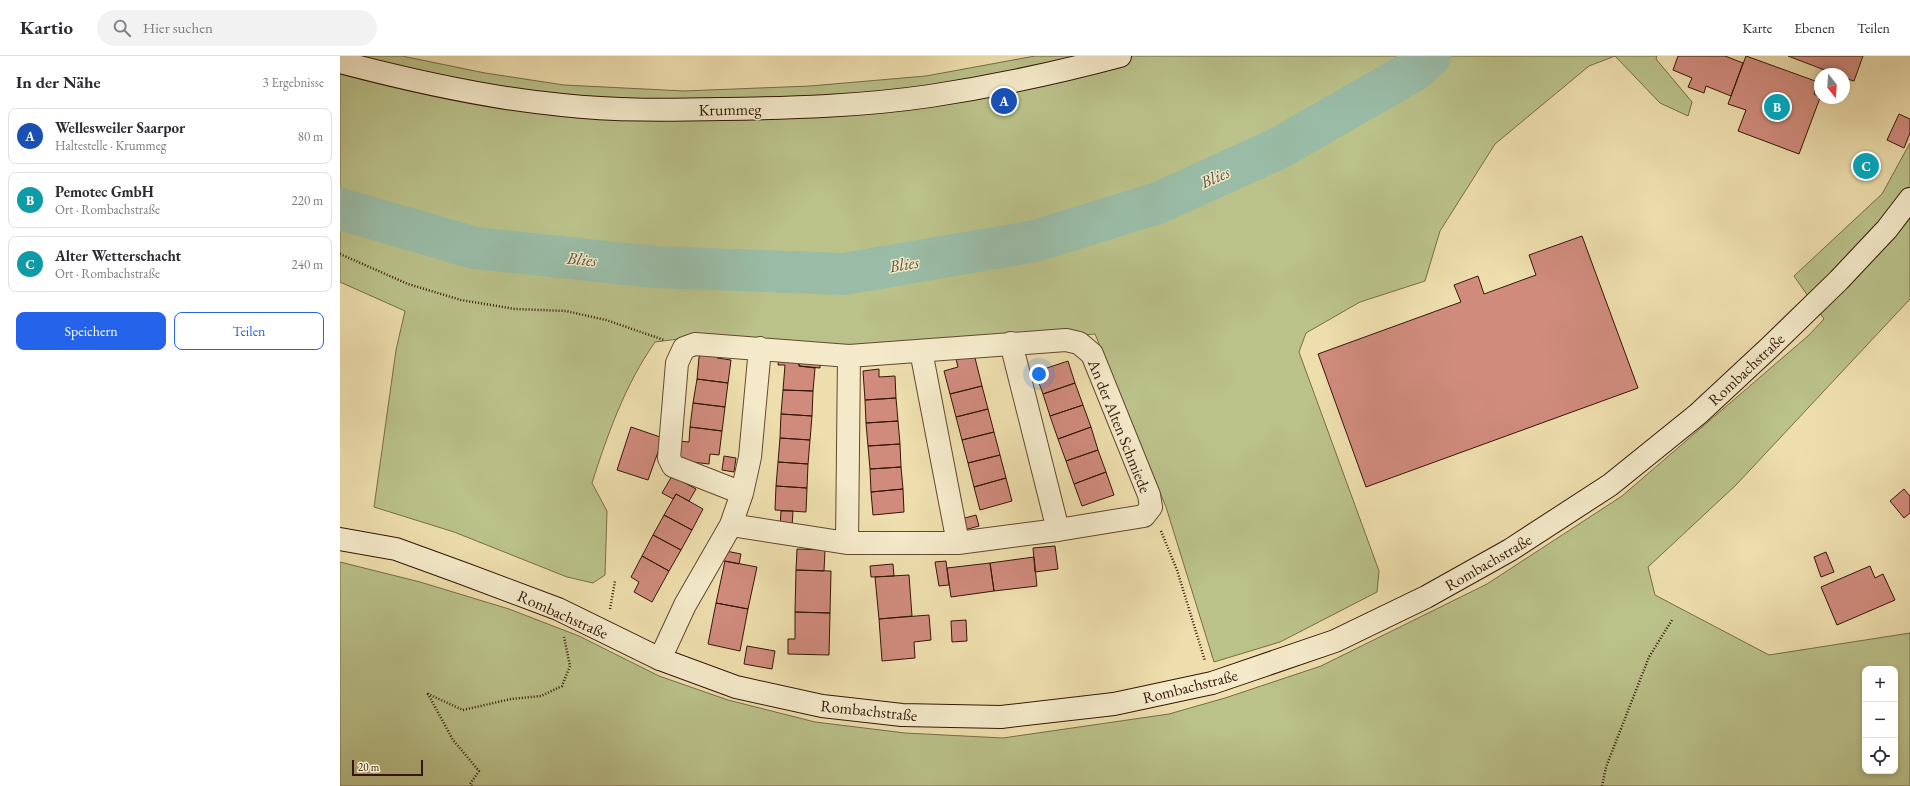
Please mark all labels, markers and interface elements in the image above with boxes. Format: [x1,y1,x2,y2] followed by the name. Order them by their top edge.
[97,10,377,46] search box
[20,15,73,40] text: Kartio
[111,17,133,39] icon: search
[143,18,213,37] text: Hier suchen
[1743,19,1772,37] text: Karte
[1794,19,1835,37] text: Ebenen
[1857,19,1890,37] text: Teilen
[1814,68,1850,104] north arrow
[16,71,101,93] text: In der Nähe
[263,74,324,91] text: 3 Ergebnisse
[991,86,1017,116] pin: A
[1764,92,1790,122] pin: B
[698,98,763,121] street label: Krummeg
[55,118,185,137] text: Wellesweiler Saarpor
[25,128,35,145] text: A
[298,128,323,145] text: 80 m
[55,137,166,154] text: Haltestelle · Krummeg
[1853,151,1879,181] pin: C
[1196,161,1233,194] water label: Blies
[55,182,154,201] text: Pemotec GmbH
[26,192,34,209] text: B
[292,192,323,209] text: 220 m
[55,201,160,218] text: Ort · Rombachstraße
[55,246,181,265] text: Alter Wetterschacht
[565,246,598,272] water label: Blies
[886,251,921,278] water label: Blies
[25,256,35,273] text: C
[292,256,323,273] text: 240 m
[55,265,160,282] text: Ort · Rombachstraße
[16,312,166,350] button: Speichern
[174,312,324,350] button: Teilen
[1704,329,1789,410] street label: Rombachstraße
[1083,355,1156,496] street label: An der Alten Schmiede
[1029,364,1049,384] your location
[1441,529,1536,596] street label: Rombachstraße
[514,585,611,644] street label: Rombachstraße
[1140,665,1240,708] street label: Rombachstraße
[1862,666,1898,774] map controls
[1862,666,1898,702] button: +
[820,695,918,726] street label: Rombachstraße
[1862,702,1898,738] button: −
[1862,738,1898,774] button: locate
[352,758,423,777] scale bar
[358,760,379,774] text: 20 m

